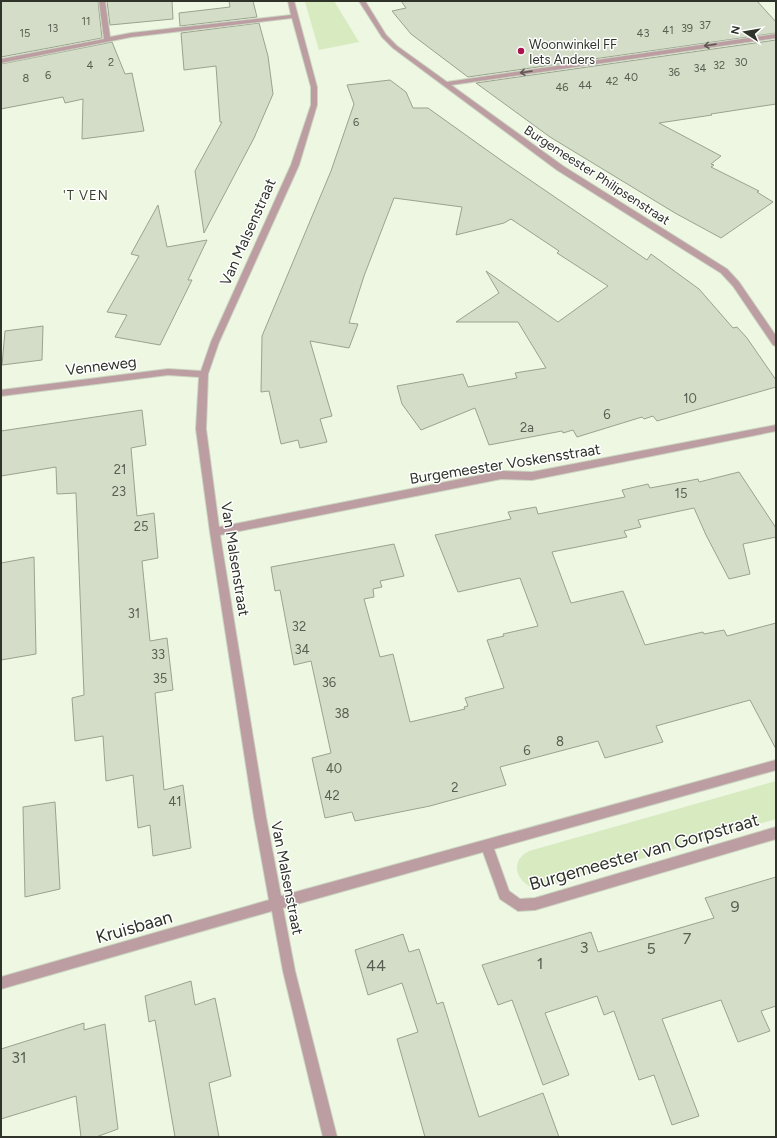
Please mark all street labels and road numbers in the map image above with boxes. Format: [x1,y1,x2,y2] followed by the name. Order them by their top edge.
[521,122,673,228] street label: Burgemeester Philipsenstraat
[216,175,280,288] street label: Van Malsenstraat
[65,353,137,379] street label: Venneweg
[408,440,602,488] street label: Burgemeester Voskensstraat
[217,501,253,618] street label: Van Malsenstraat
[527,809,762,895] street label: Burgemeester van Gorpstraat
[267,820,307,937] street label: Van Malsenstraat
[93,906,175,948] street label: Kruisbaan

